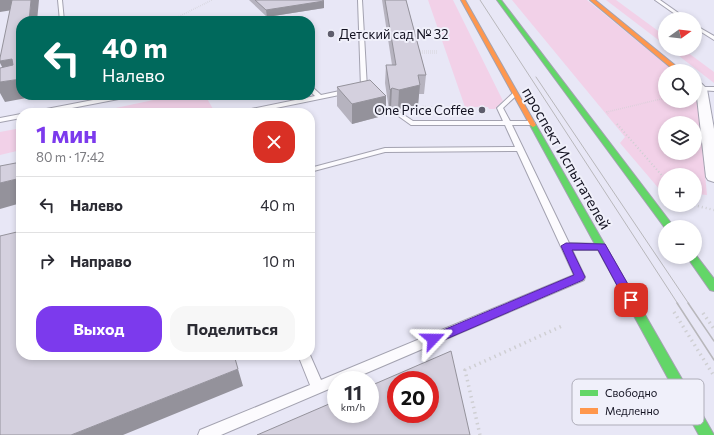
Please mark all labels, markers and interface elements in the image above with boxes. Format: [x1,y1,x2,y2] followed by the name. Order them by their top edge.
[658,12,702,56] north arrow
[658,12,702,264] map controls
[339,26,448,42] place label: Детский сад № 32
[326,29,336,39] marker: Детский сад № 32
[102,30,168,64] text: 40 m
[36,32,88,84] icon: left
[102,64,165,86] text: Налево
[658,64,702,108] button: search
[519,84,615,232] street label: проспект Испытателей
[374,102,474,118] place label: One Price Coffee
[477,105,487,115] marker: One Price Coffee
[658,116,702,160] button: layers
[36,119,97,148] text: 1 мин
[253,121,295,163] button: close
[36,149,105,165] text: 80 m · 17:42
[658,168,702,212] button: +
[36,194,58,216] icon: left
[70,196,123,214] text: Налево
[260,196,295,214] text: 40 m
[658,220,702,264] button: −
[36,250,58,272] icon: right
[70,252,132,270] text: Направо
[263,252,295,270] text: 10 m
[614,283,648,317] pin
[620,289,642,311] icon: arrive
[36,306,162,352] button: Выход
[170,306,295,352] button: Поделиться
[412,318,454,360] position arrow
[387,371,439,423] speed limit sign: 20
[572,379,704,425] legend
[344,380,362,404] text: 11
[605,386,658,399] text: Свободно
[341,401,365,413] text: km/h
[605,404,660,417] text: Медленно

